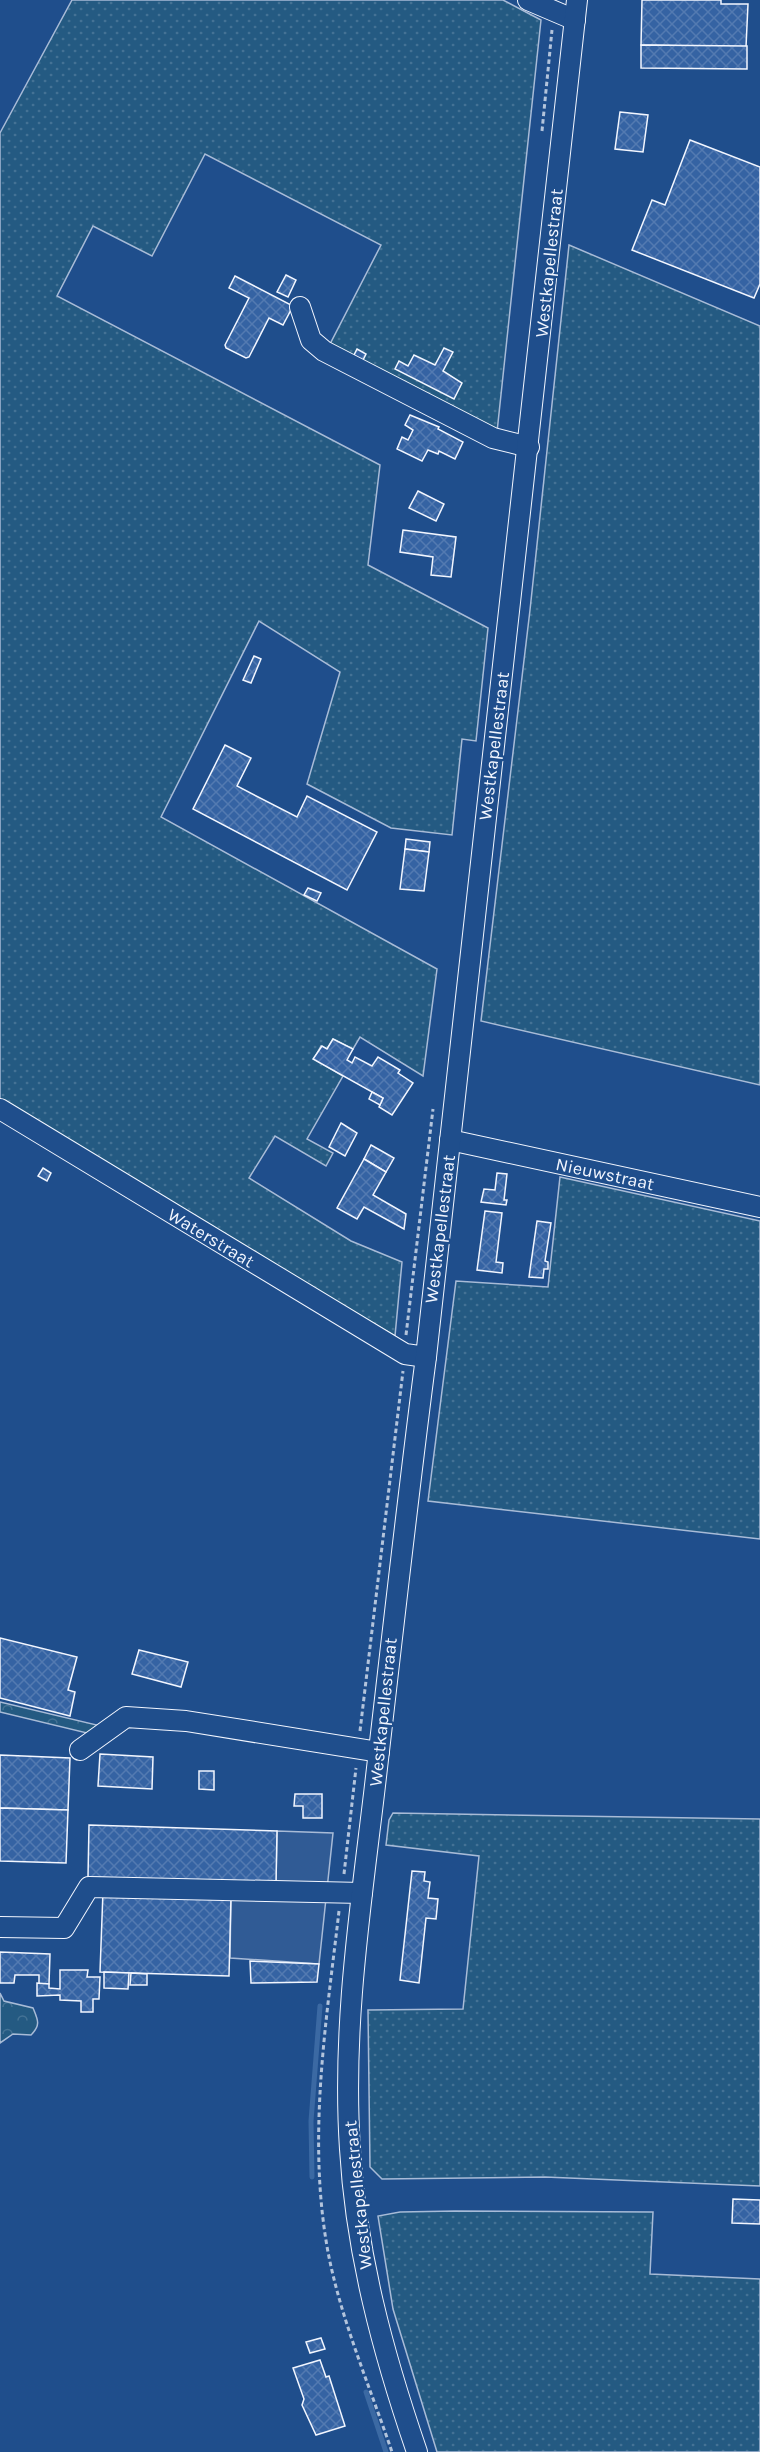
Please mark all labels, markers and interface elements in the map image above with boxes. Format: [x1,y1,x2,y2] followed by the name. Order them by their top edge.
[530,187,568,338] street label: Westkapellestraat
[474,670,514,822] street label: Westkapellestraat
[420,1153,460,1305] street label: Westkapellestraat
[554,1153,657,1195] street label: Nieuwstraat
[164,1204,259,1273] street label: Waterstraat
[364,1636,402,1787] street label: Westkapellestraat
[339,2119,377,2270] street label: Westkapellestraat

